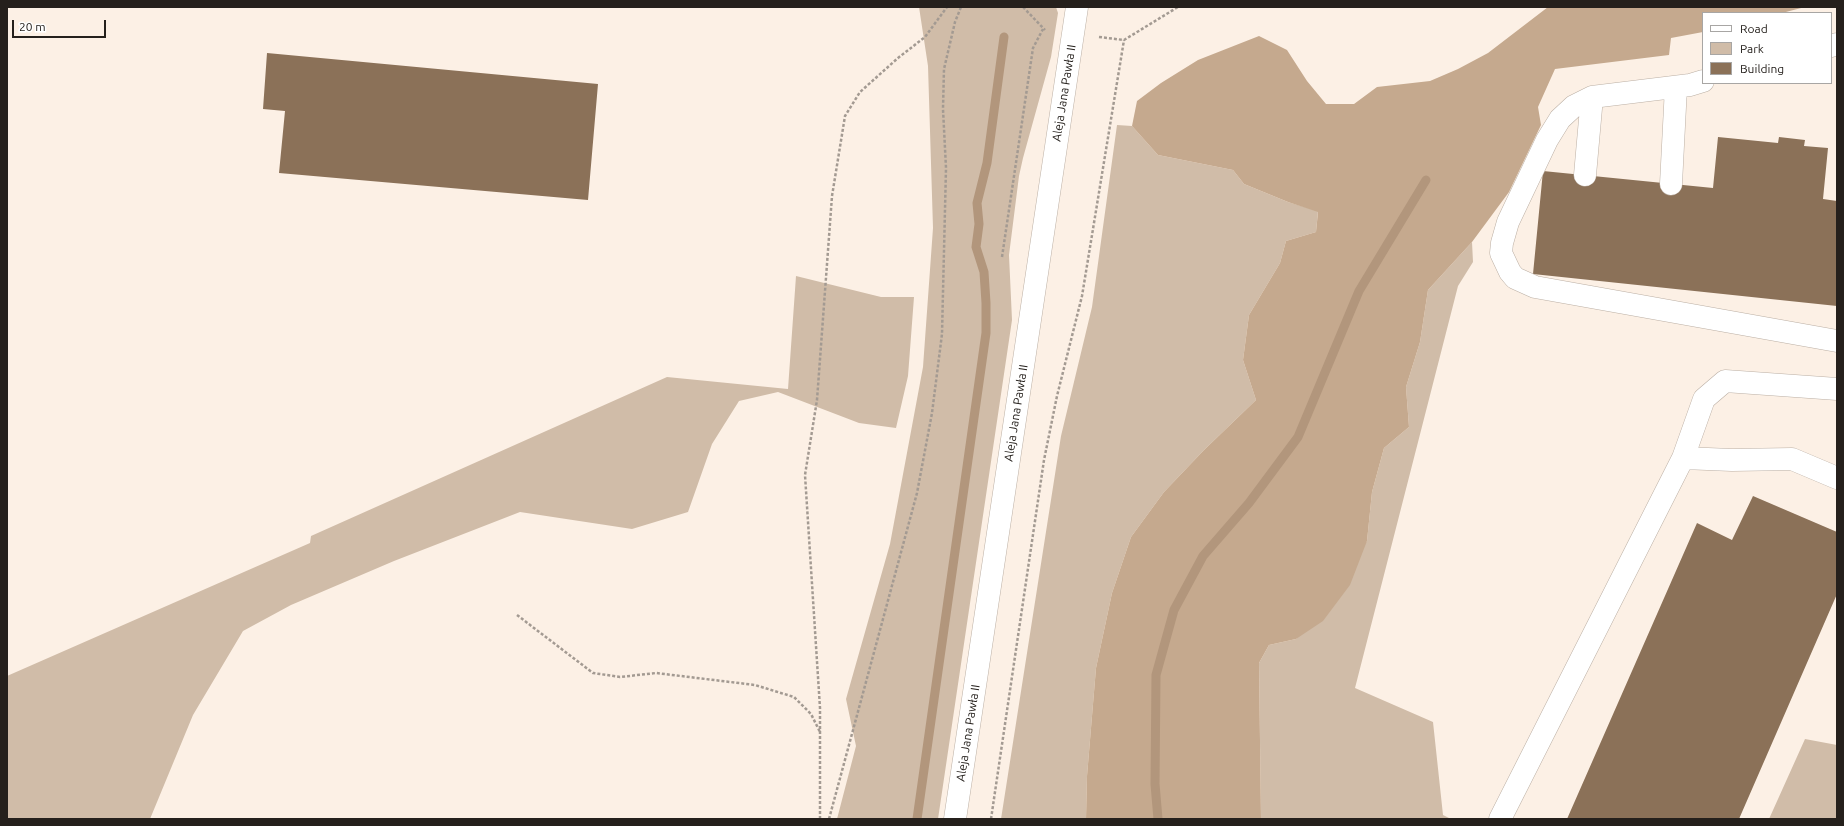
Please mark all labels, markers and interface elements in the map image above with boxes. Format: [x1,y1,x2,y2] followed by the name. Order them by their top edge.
[14,12,108,38] scale bar
[1702,12,1832,84] legend
[19,20,46,33] text: 20 m
[1740,22,1768,35] text: Road
[1740,42,1764,55] text: Park
[1049,43,1079,143] street label: Aleja Jana Pawła II
[1740,62,1784,75] text: Building
[1001,363,1031,463] street label: Aleja Jana Pawła II
[953,683,983,783] street label: Aleja Jana Pawła II

